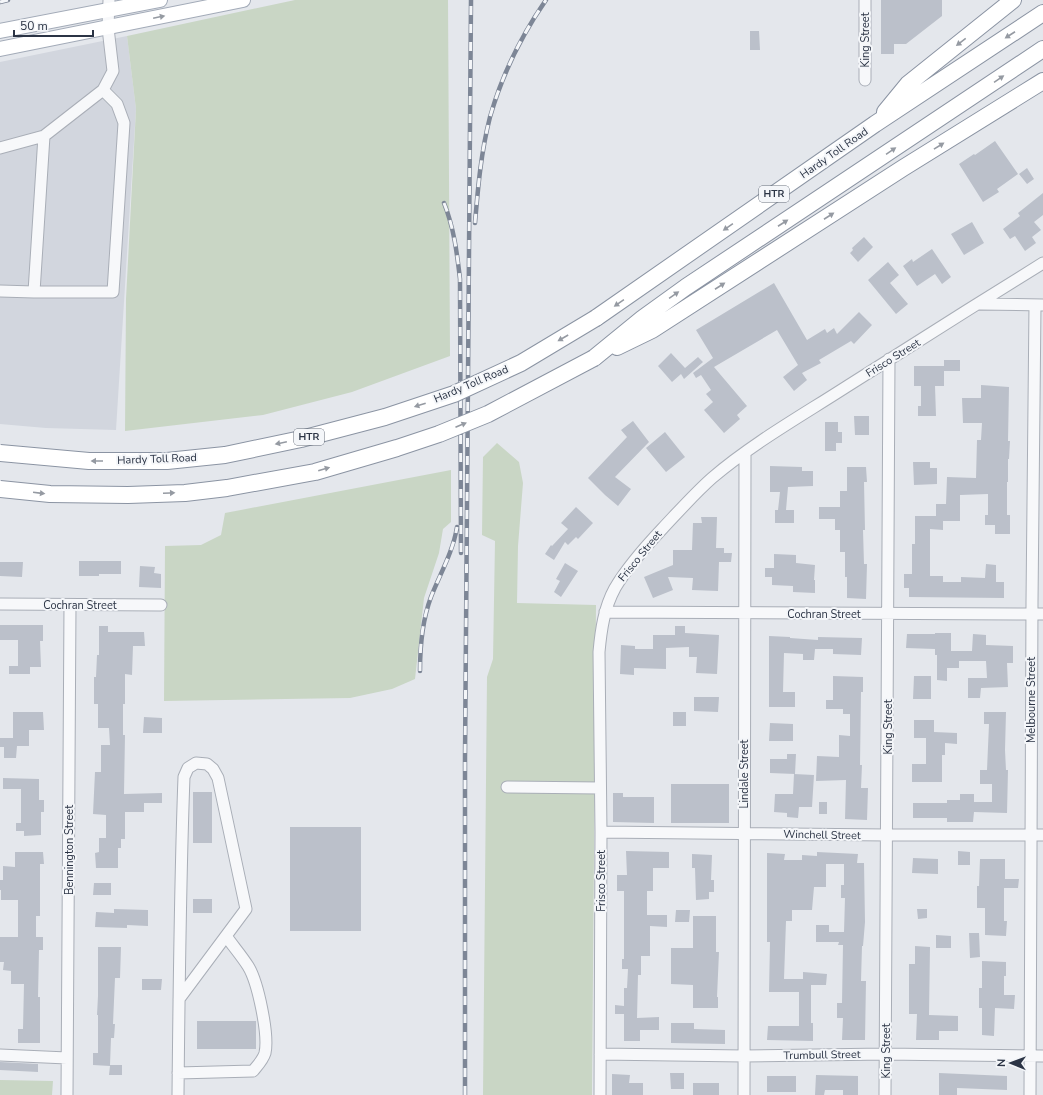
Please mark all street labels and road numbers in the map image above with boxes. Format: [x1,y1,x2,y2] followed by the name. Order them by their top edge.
[858,12,873,67] street label: King Street
[797,124,871,182] street label: Hardy Toll Road
[759,186,789,202] road number: HTR
[863,335,923,381] street label: Frisco Street
[431,362,511,406] street label: Hardy Toll Road
[294,429,324,445] road number: HTR
[117,450,197,468] street label: Hardy Toll Road
[615,527,665,585] street label: Frisco Street
[43,598,117,613] street label: Cochran Street
[787,607,861,622] street label: Cochran Street
[1024,657,1039,743] street label: Melbourne Street
[881,699,896,754] street label: King Street
[737,739,752,808] street label: Lindale Street
[62,805,77,895] street label: Bennington Street
[783,827,861,843] street label: Winchell Street
[594,850,609,912] street label: Frisco Street
[879,1023,894,1078] street label: King Street
[783,1047,861,1063] street label: Trumbull Street

